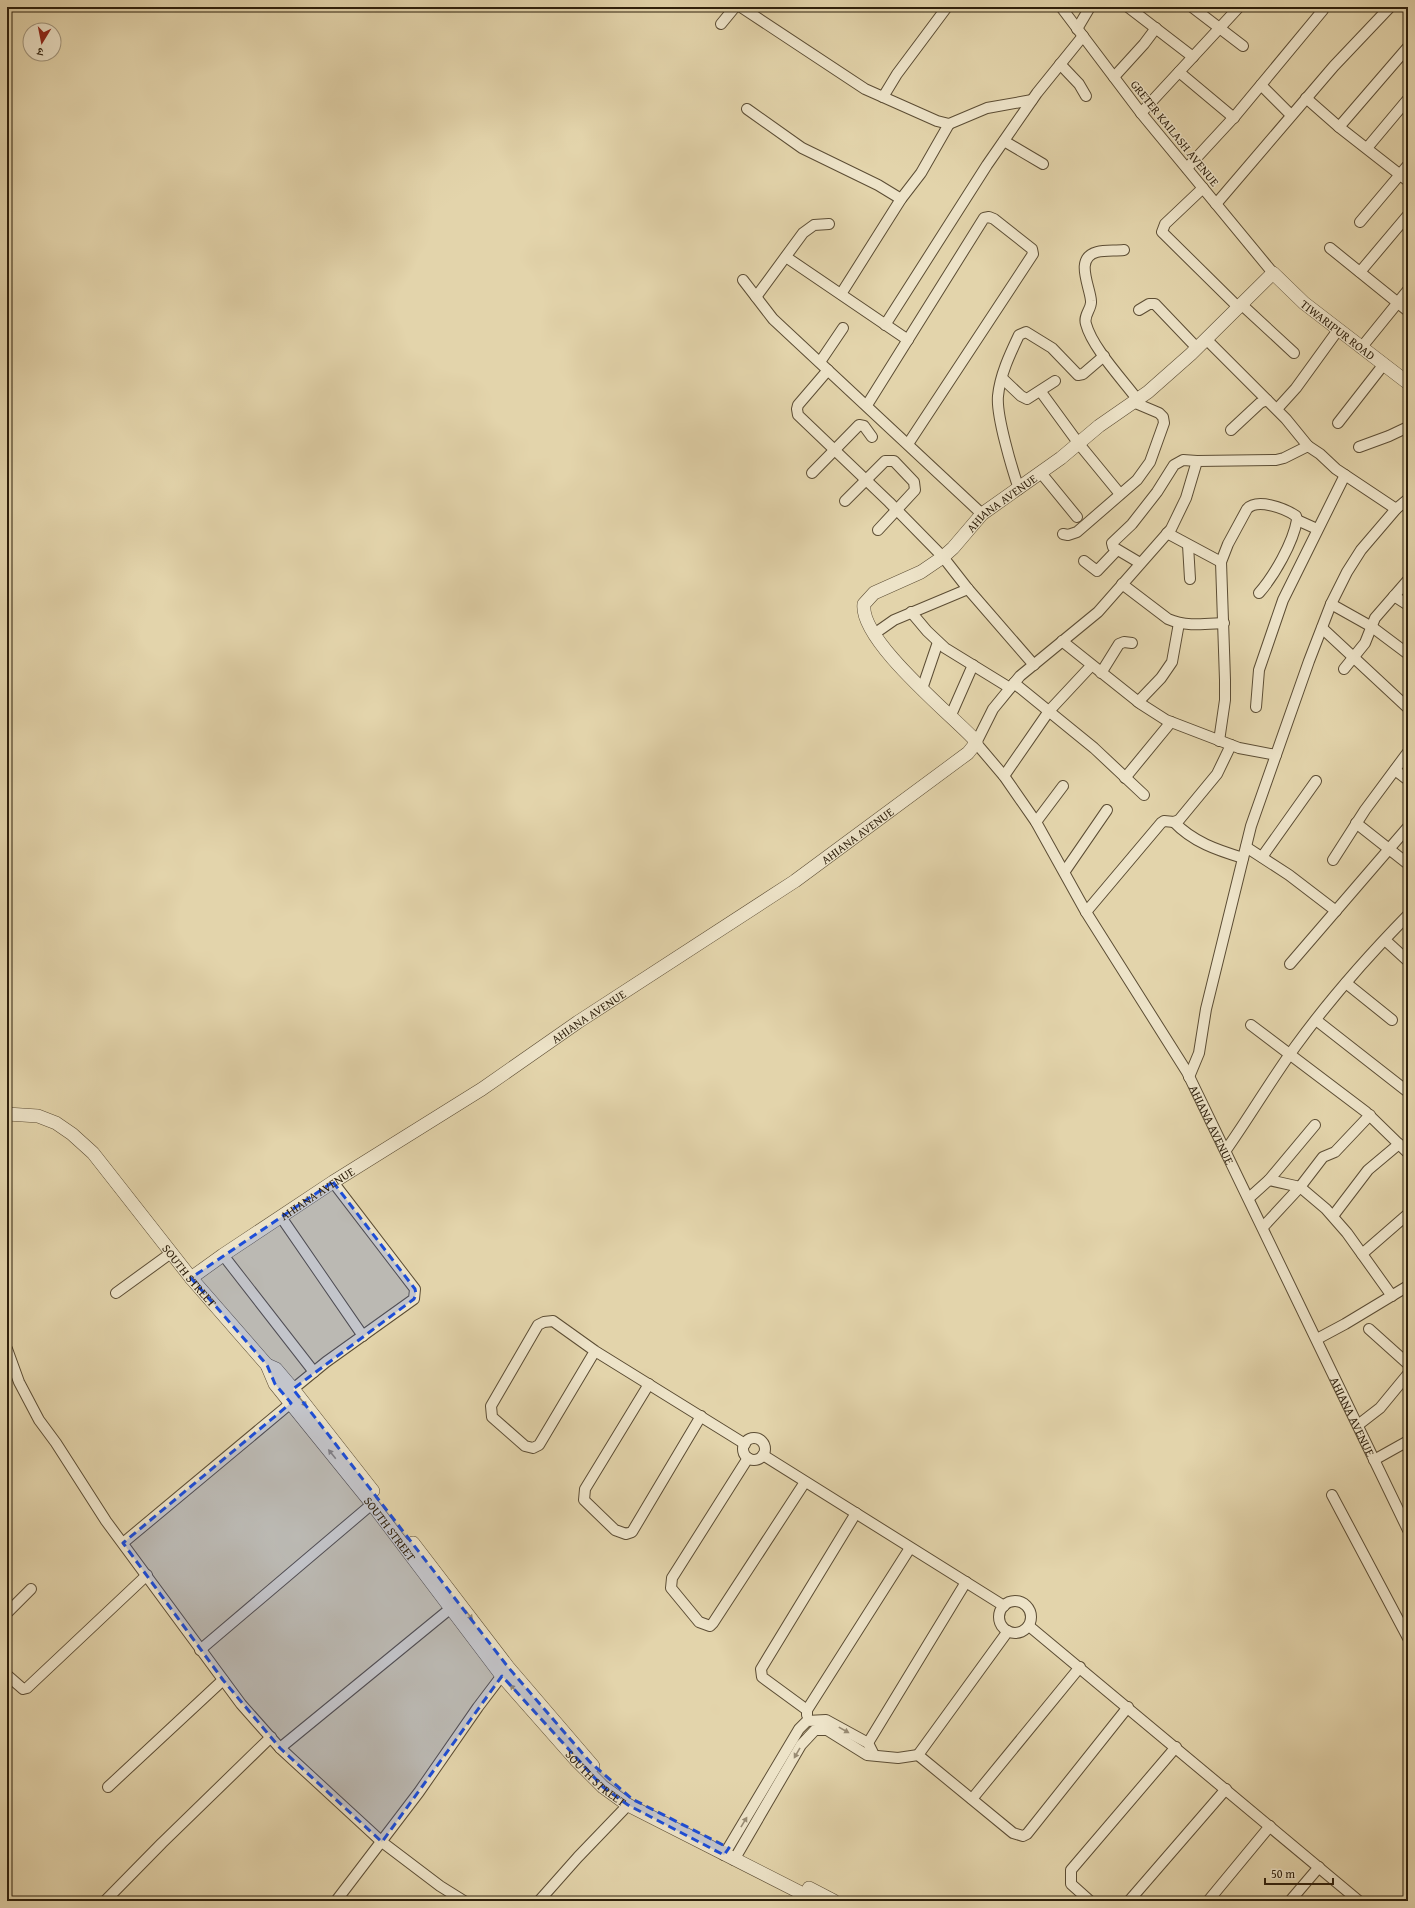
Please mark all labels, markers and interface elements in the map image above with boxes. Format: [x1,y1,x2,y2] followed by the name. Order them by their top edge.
[22,22,62,62] north arrow
[35,43,45,60] text: उ
[1127,76,1223,190] street label: GRETER KAILASH AVENUE
[1297,295,1379,363] street label: TIWARIPUR ROAD
[962,469,1040,535] street label: AHIANA AVENUE
[817,803,897,868] street label: AHIANA AVENUE
[548,985,629,1047] street label: AHIANA AVENUE
[1186,1082,1239,1167] street label: AHIANA AVENUE
[276,1162,358,1224] street label: AHIANA AVENUE
[159,1240,221,1311] street label: SOUTH STREET
[1327,1374,1379,1459] street label: AHIANA AVENUE
[299,1396,308,1407] one-way arrow
[327,1449,336,1459] one-way arrow
[360,1493,421,1564] street label: SOUTH STREET
[464,1610,473,1621] one-way arrow
[510,1684,519,1694] one-way arrow
[838,1726,849,1733] one-way arrow
[562,1746,630,1810] street label: SOUTH STREET
[793,1747,800,1759] one-way arrow
[741,1816,748,1828] one-way arrow
[1265,1860,1333,1886] scale bar
[1271,1865,1295,1882] text: 50 m

